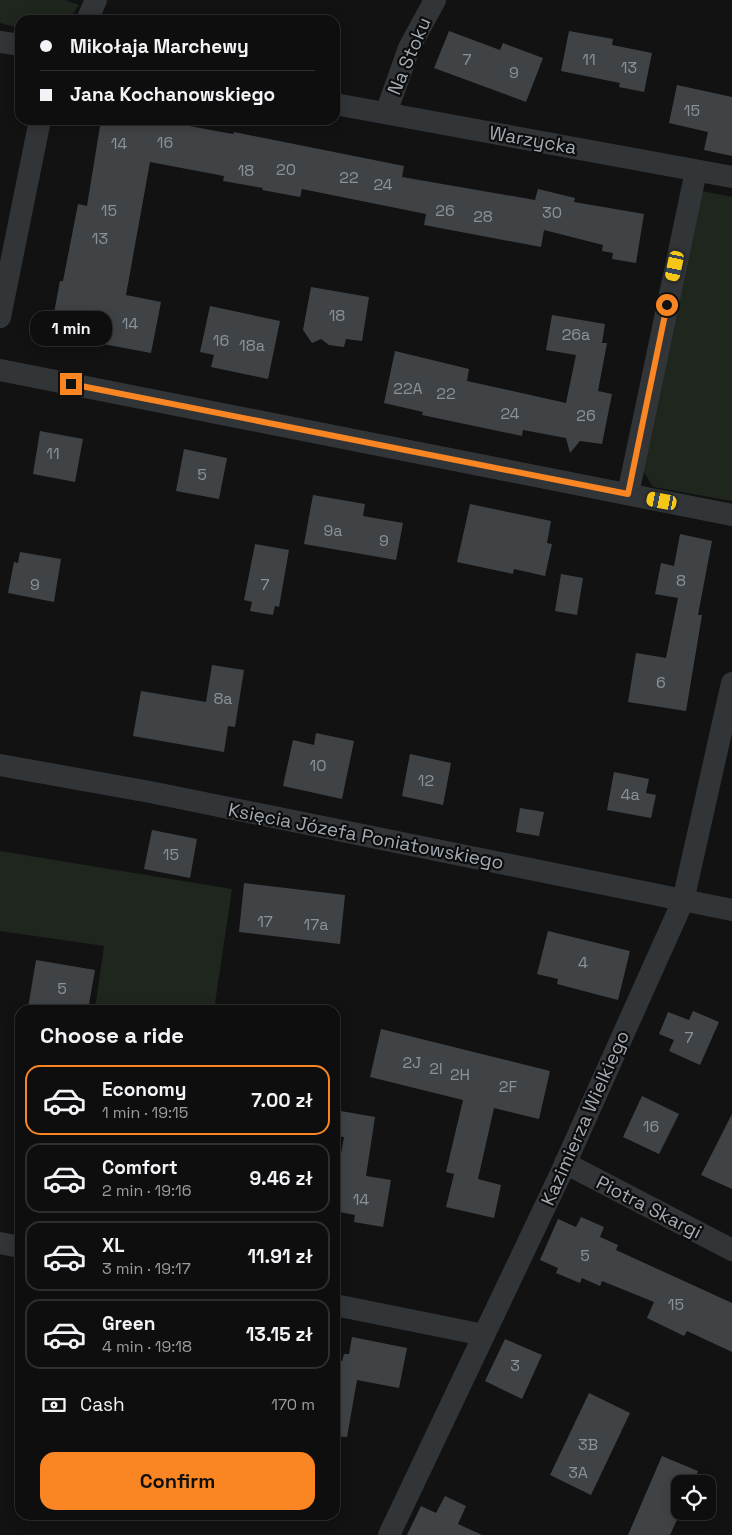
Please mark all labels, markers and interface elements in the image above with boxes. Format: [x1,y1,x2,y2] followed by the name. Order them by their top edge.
[381,13,437,99] street label: Na Stoku
[70,34,249,59] text: Mikołaja Marchewy
[462,49,472,70] house number: 7
[582,49,596,70] house number: 11
[621,57,637,78] house number: 13
[509,62,519,83] house number: 9
[70,82,275,107] text: Jana Kochanowskiego
[684,100,700,121] house number: 15
[487,120,579,160] street label: Warzycka
[157,132,173,153] house number: 16
[111,133,127,154] house number: 14
[276,159,296,180] house number: 20
[238,160,254,181] house number: 18
[339,167,359,188] house number: 22
[373,174,393,195] house number: 24
[101,200,117,221] house number: 15
[435,200,455,221] house number: 26
[542,202,562,223] house number: 30
[473,206,493,227] house number: 28
[92,228,108,249] house number: 13
[664,250,685,282] car
[656,294,678,316] route start
[329,305,345,326] house number: 18
[30,312,112,346] callout: 1 min
[122,313,138,334] house number: 14
[51,318,91,339] text: 1 min
[562,324,590,345] house number: 26a
[213,330,229,351] house number: 16
[239,335,265,356] house number: 18a
[60,373,82,395] route end
[393,378,423,399] house number: 22A
[436,383,456,404] house number: 22
[500,403,520,424] house number: 24
[576,405,596,426] house number: 26
[46,443,60,464] house number: 11
[197,464,207,485] house number: 5
[645,491,678,511] car
[324,520,343,541] house number: 9a
[379,530,389,551] house number: 9
[676,570,686,591] house number: 8
[30,574,40,595] house number: 9
[260,574,270,595] house number: 7
[656,672,666,693] house number: 6
[213,688,233,709] house number: 8a
[310,755,326,776] house number: 10
[418,770,434,791] house number: 12
[620,784,640,805] house number: 4a
[226,797,506,875] street label: Księcia Józefa Poniatowskiego
[163,844,179,865] house number: 15
[257,911,273,932] house number: 17
[304,914,328,935] house number: 17a
[578,952,588,973] house number: 4
[57,978,67,999] house number: 5
[40,1021,184,1049] text: Choose a ride
[535,1026,635,1210] street label: Kazimierza Wielkiego
[684,1027,694,1048] house number: 7
[402,1052,422,1073] house number: 2J
[429,1058,443,1079] house number: 2I
[450,1064,470,1085] house number: 2H
[499,1076,517,1097] house number: 2F
[102,1077,186,1102] text: Economy
[42,1078,87,1123] icon: car
[251,1088,313,1113] text: 7.00 zł
[102,1102,188,1123] text: 1 min · 19:15
[643,1116,659,1137] house number: 16
[102,1155,178,1180] text: Comfort
[42,1156,87,1201] icon: car
[250,1166,313,1191] text: 9.46 zł
[592,1170,706,1244] street label: Piotra Skargi
[102,1180,191,1201] text: 2 min · 19:16
[353,1189,369,1210] house number: 14
[102,1233,125,1258] text: XL
[42,1234,87,1279] icon: car
[247,1244,313,1269] text: 11.91 zł
[580,1245,590,1266] house number: 5
[102,1258,191,1279] text: 3 min · 19:17
[668,1294,684,1315] house number: 15
[102,1311,155,1336] text: Green
[42,1312,87,1357] icon: car
[246,1322,313,1347] text: 13.15 zł
[102,1336,192,1357] text: 4 min · 19:18
[510,1355,520,1376] house number: 3
[40,1391,68,1419] icon: cash
[80,1392,125,1417] text: Cash
[271,1394,315,1415] text: 170 m
[578,1434,598,1455] house number: 3B
[40,1452,315,1510] button: Confirm
[568,1462,588,1483] house number: 3A
[671,1475,716,1520] map controls
[671,1475,716,1520] button: locate

